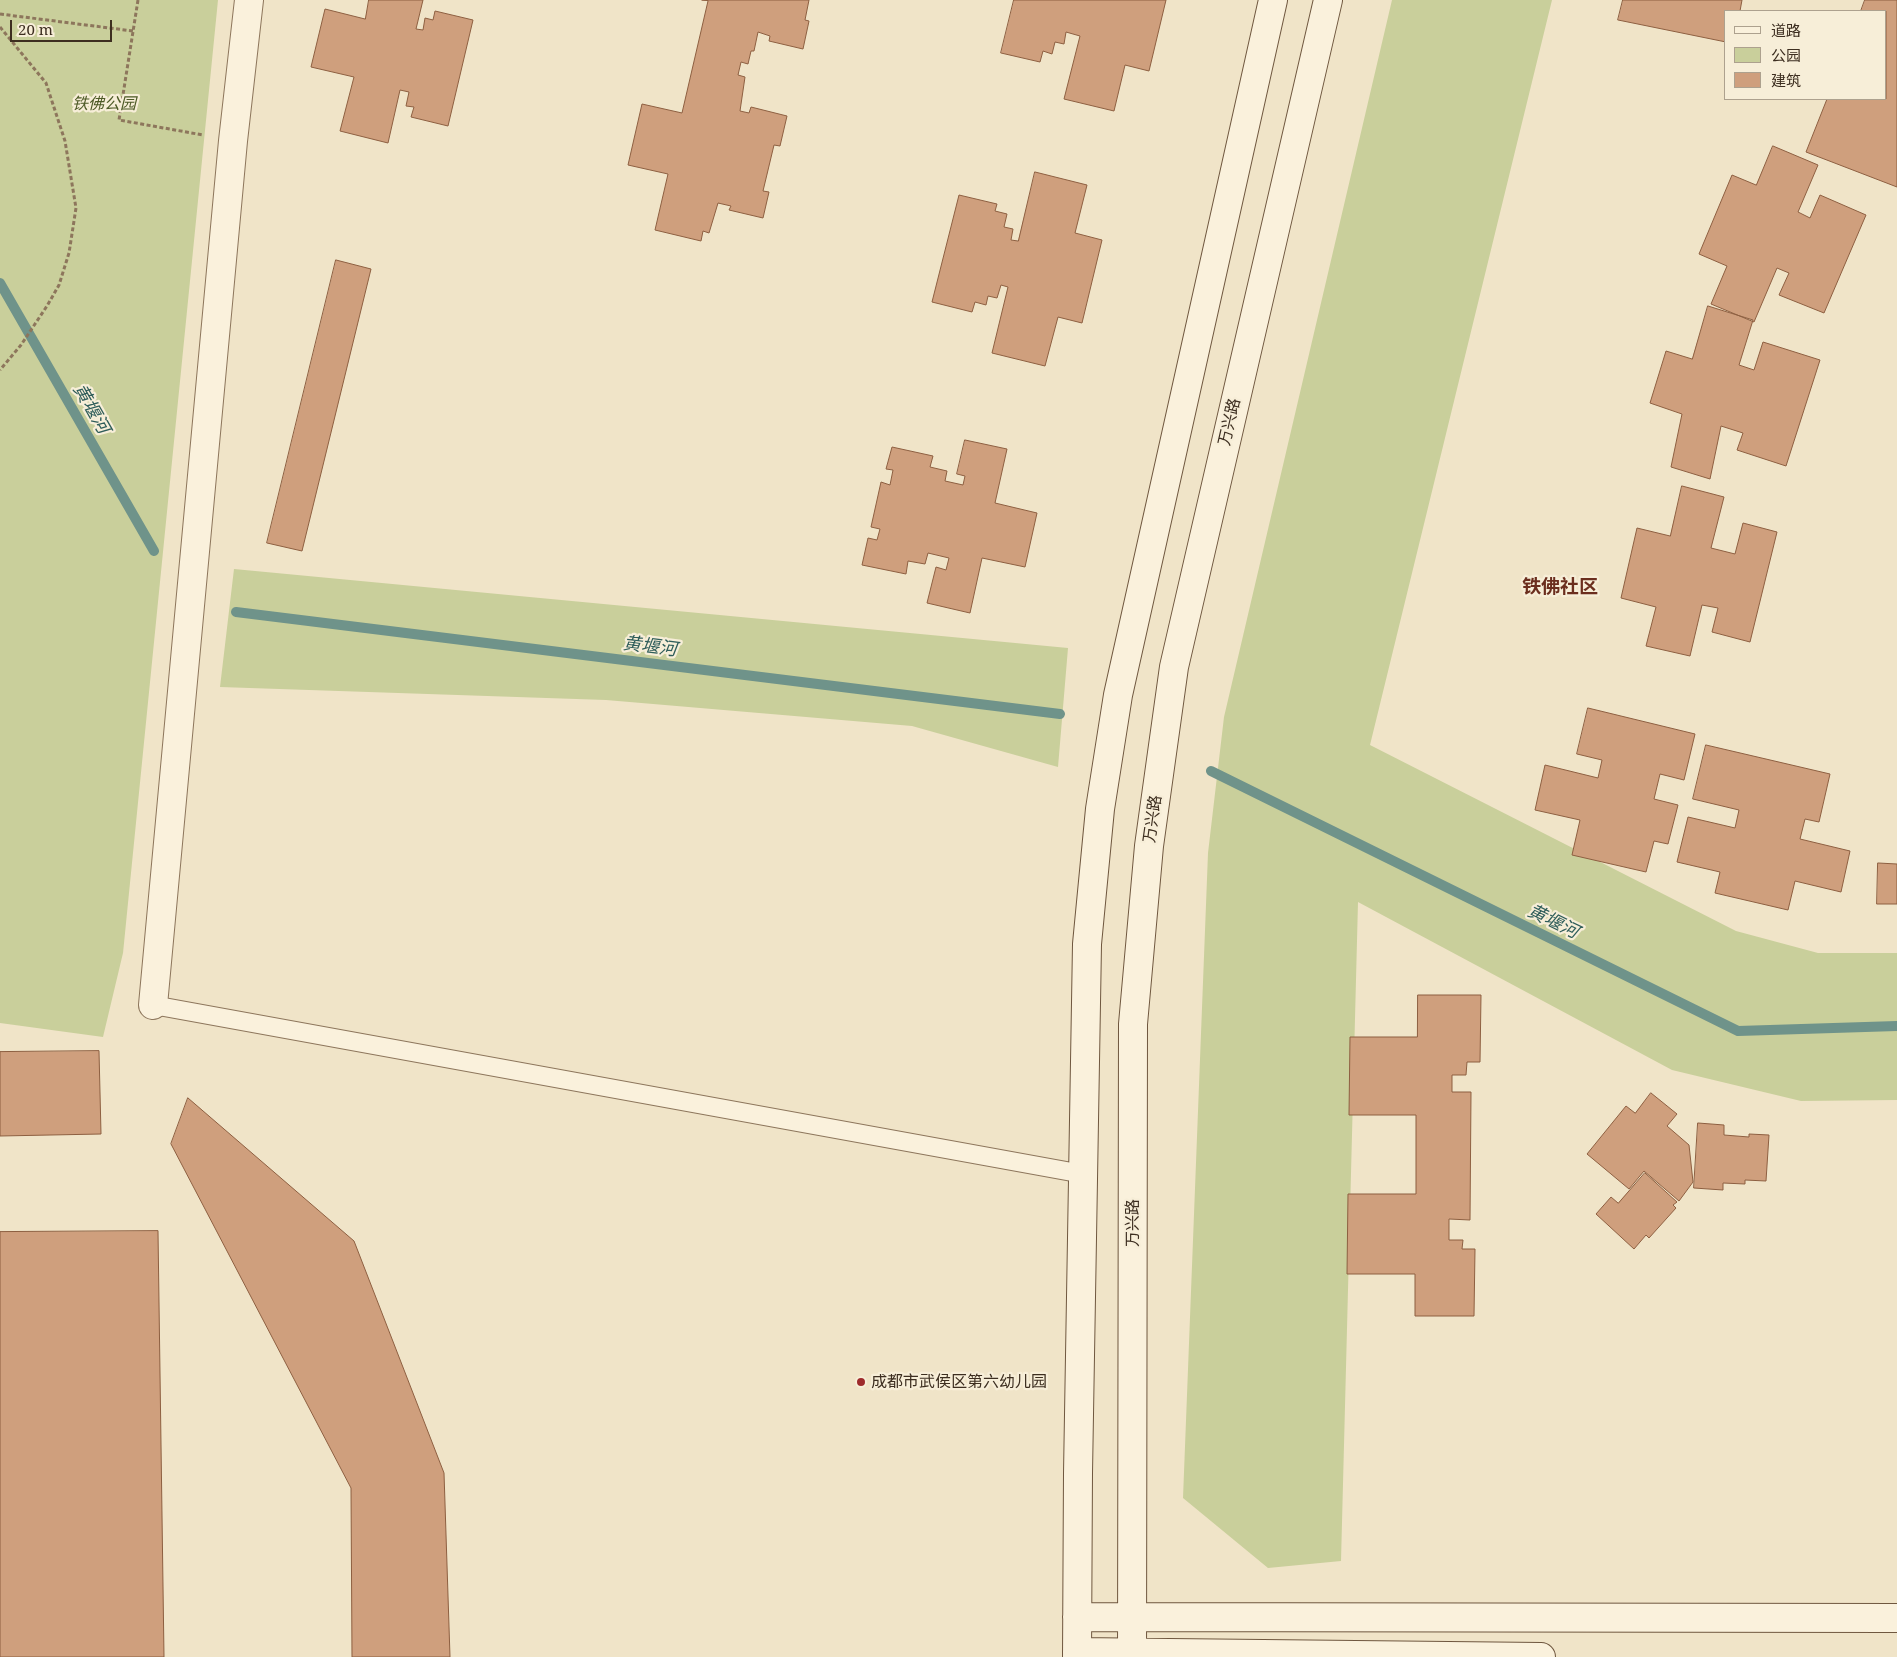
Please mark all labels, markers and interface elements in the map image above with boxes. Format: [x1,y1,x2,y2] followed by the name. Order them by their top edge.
[12,10,115,42] scale bar
[1724,10,1887,100] legend
[18,19,53,39] text: 20 m
[1771,20,1801,40] text: 道路
[1771,45,1801,65] text: 公园
[1771,70,1801,90] text: 建筑
[72,94,136,114] park label: 铁佛公园
[68,380,114,438] water label: 黄堰河
[1215,396,1245,448] street label: 万兴路
[1522,577,1598,599] district label: 铁佛社区
[622,633,678,661] water label: 黄堰河
[1140,794,1166,844] street label: 万兴路
[1524,900,1582,944] water label: 黄堰河
[1123,1199,1143,1247] street label: 万兴路
[871,1372,1047,1392] place label: 成都市武侯区第六幼儿园
[855,1376,867,1388] marker: 成都市武侯区第六幼儿园

